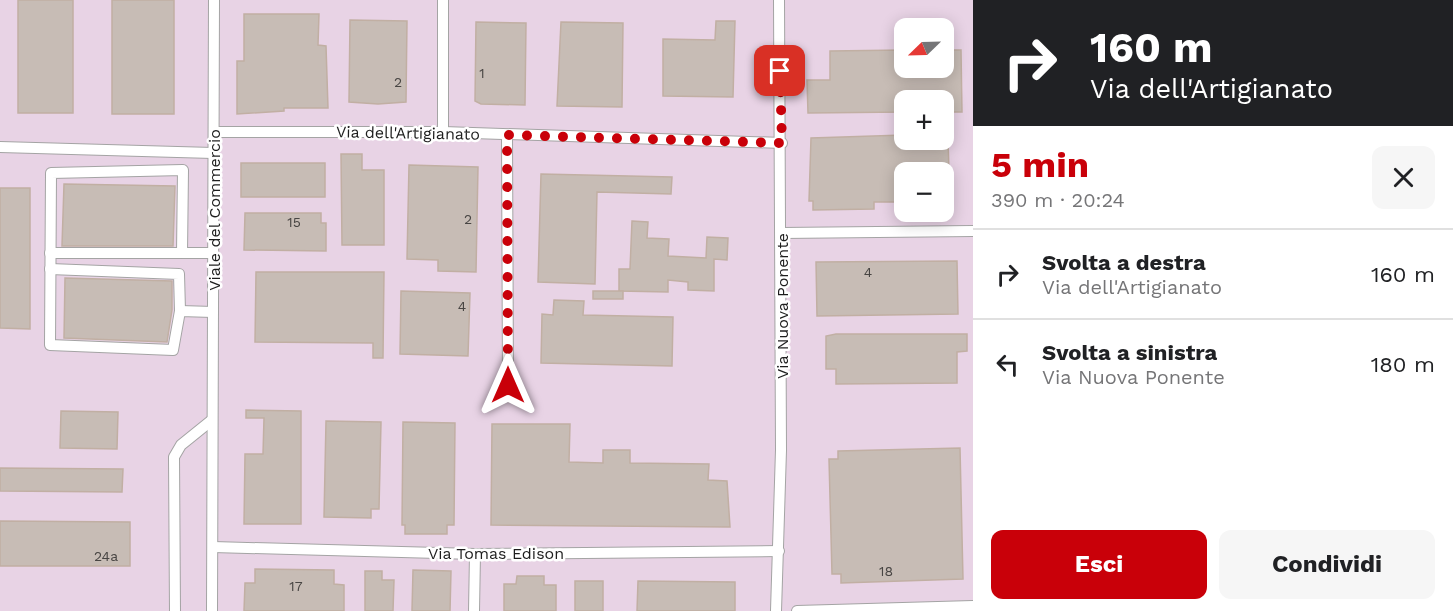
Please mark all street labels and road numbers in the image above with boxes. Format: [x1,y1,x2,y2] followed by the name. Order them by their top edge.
[336,122,480,144] street label: Via dell'Artigianato
[205,129,224,291] street label: Viale del Commercio
[773,233,792,379] street label: Via Nuova Ponente
[428,544,564,563] street label: Via Tomas Edison

